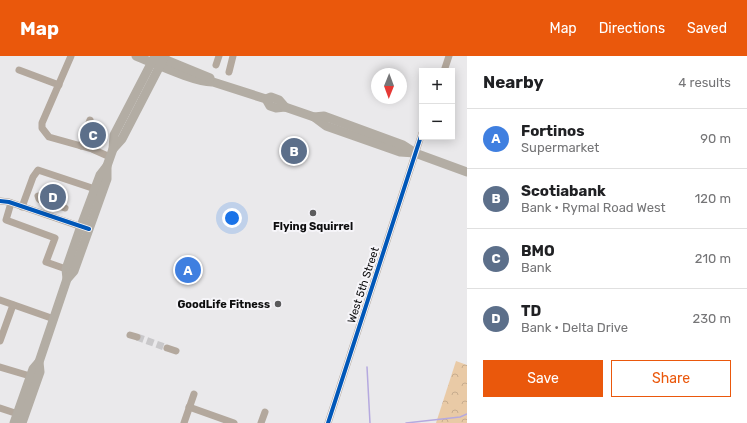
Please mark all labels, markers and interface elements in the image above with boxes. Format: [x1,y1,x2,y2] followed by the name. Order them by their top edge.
[20,17,59,40] text: Map
[550,20,577,37] text: Map
[599,20,665,37] text: Directions
[687,20,727,37] text: Saved
[371,68,407,104] north arrow
[419,68,455,140] map controls
[419,68,455,104] button: +
[483,72,544,92] text: Nearby
[678,75,731,90] text: 4 results
[419,104,455,140] button: −
[80,120,106,150] pin: C
[521,122,585,140] text: Fortinos
[491,131,501,146] text: A
[700,131,731,146] text: 90 m
[281,136,307,166] pin: B
[521,140,599,155] text: Supermarket
[40,182,66,212] pin: D
[521,182,606,200] text: Scotiabank
[491,191,501,206] text: B
[695,191,731,206] text: 120 m
[521,200,666,215] text: Bank · Rymal Road West
[222,208,242,228] your location
[308,208,318,218] marker: Flying Squirrel
[273,220,353,233] place label: Flying Squirrel
[521,242,555,260] text: BMO
[345,245,382,325] street label: West 5th Street
[491,251,501,266] text: C
[695,251,731,266] text: 210 m
[175,255,201,285] pin: A
[521,260,551,275] text: Bank
[177,298,270,311] place label: GoodLife Fitness
[273,299,283,309] marker: GoodLife Fitness
[521,302,541,320] text: TD
[491,311,501,326] text: D
[693,311,731,326] text: 230 m
[521,320,628,335] text: Bank · Delta Drive
[483,360,603,397] button: Save
[611,360,731,397] button: Share

